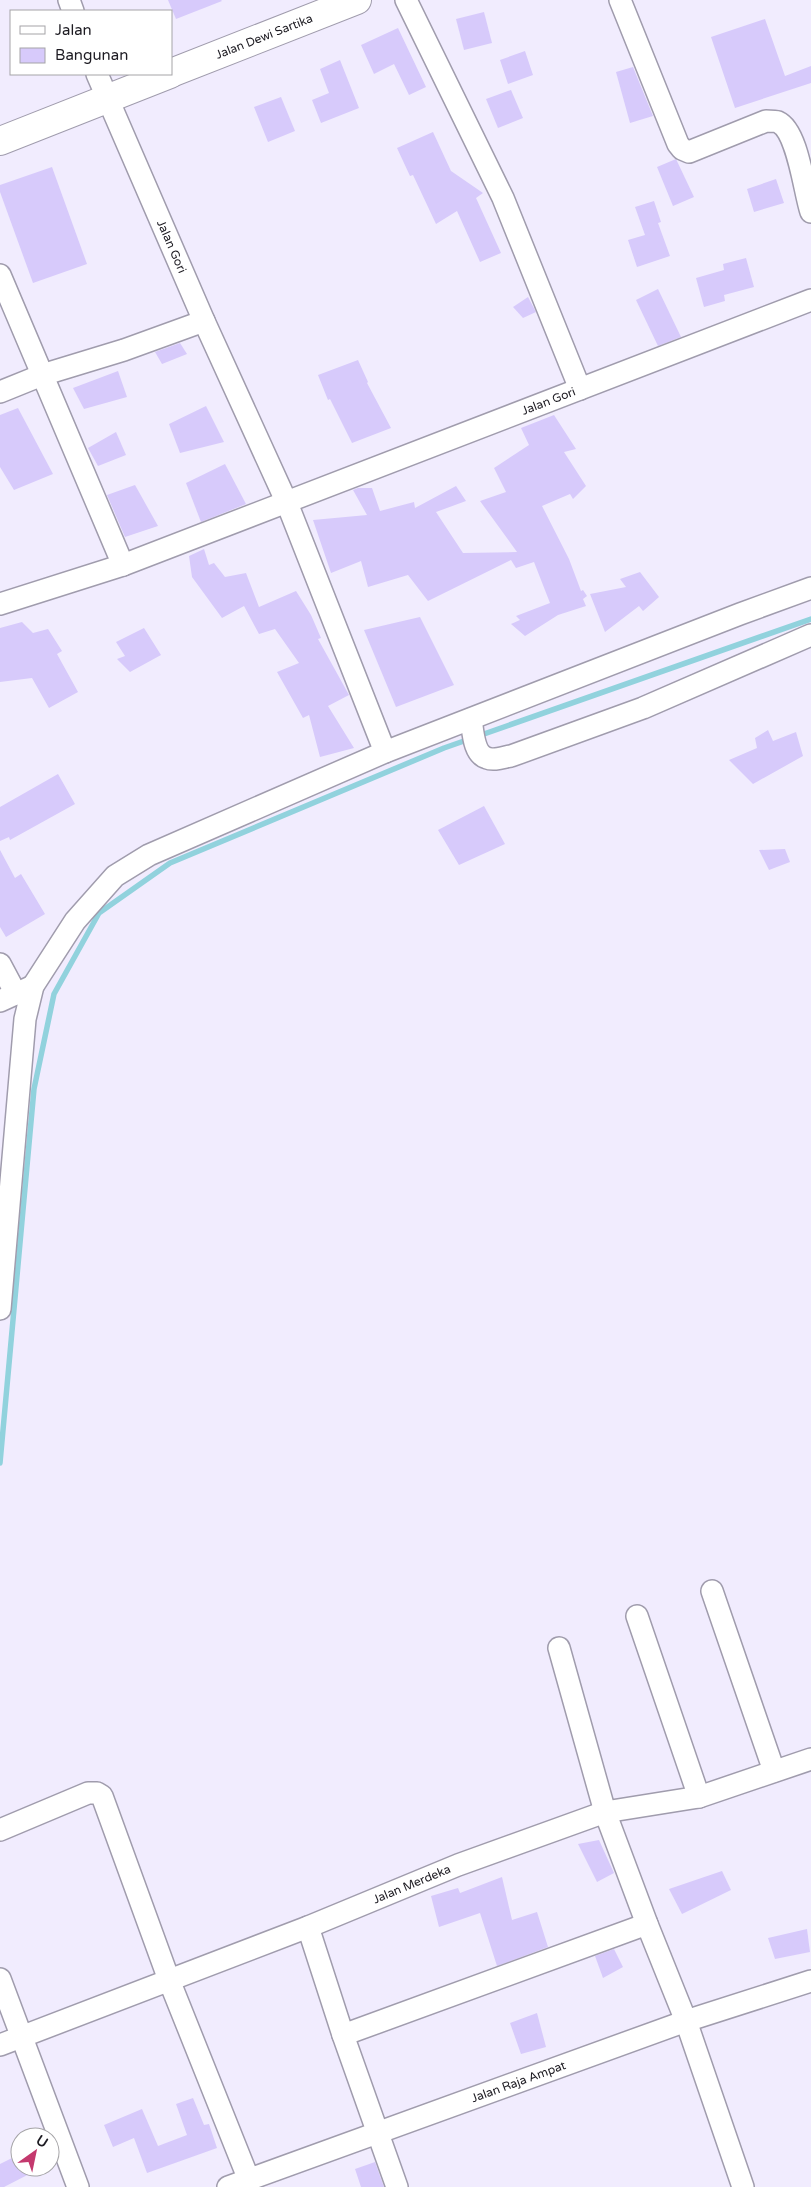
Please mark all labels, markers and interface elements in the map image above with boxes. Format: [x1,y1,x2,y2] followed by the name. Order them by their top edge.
[10,10,172,75] legend
[213,11,315,62] street label: Jalan Dewi Sartika
[55,21,92,39] text: Jalan
[55,46,128,64] text: Bangunan
[154,218,189,275] street label: Jalan Gori
[520,384,577,418] street label: Jalan Gori
[371,1862,453,1906] street label: Jalan Merdeka
[469,2058,568,2105] street label: Jalan Raja Ampat
[10,2127,60,2177] north arrow
[33,2131,51,2152] text: U

